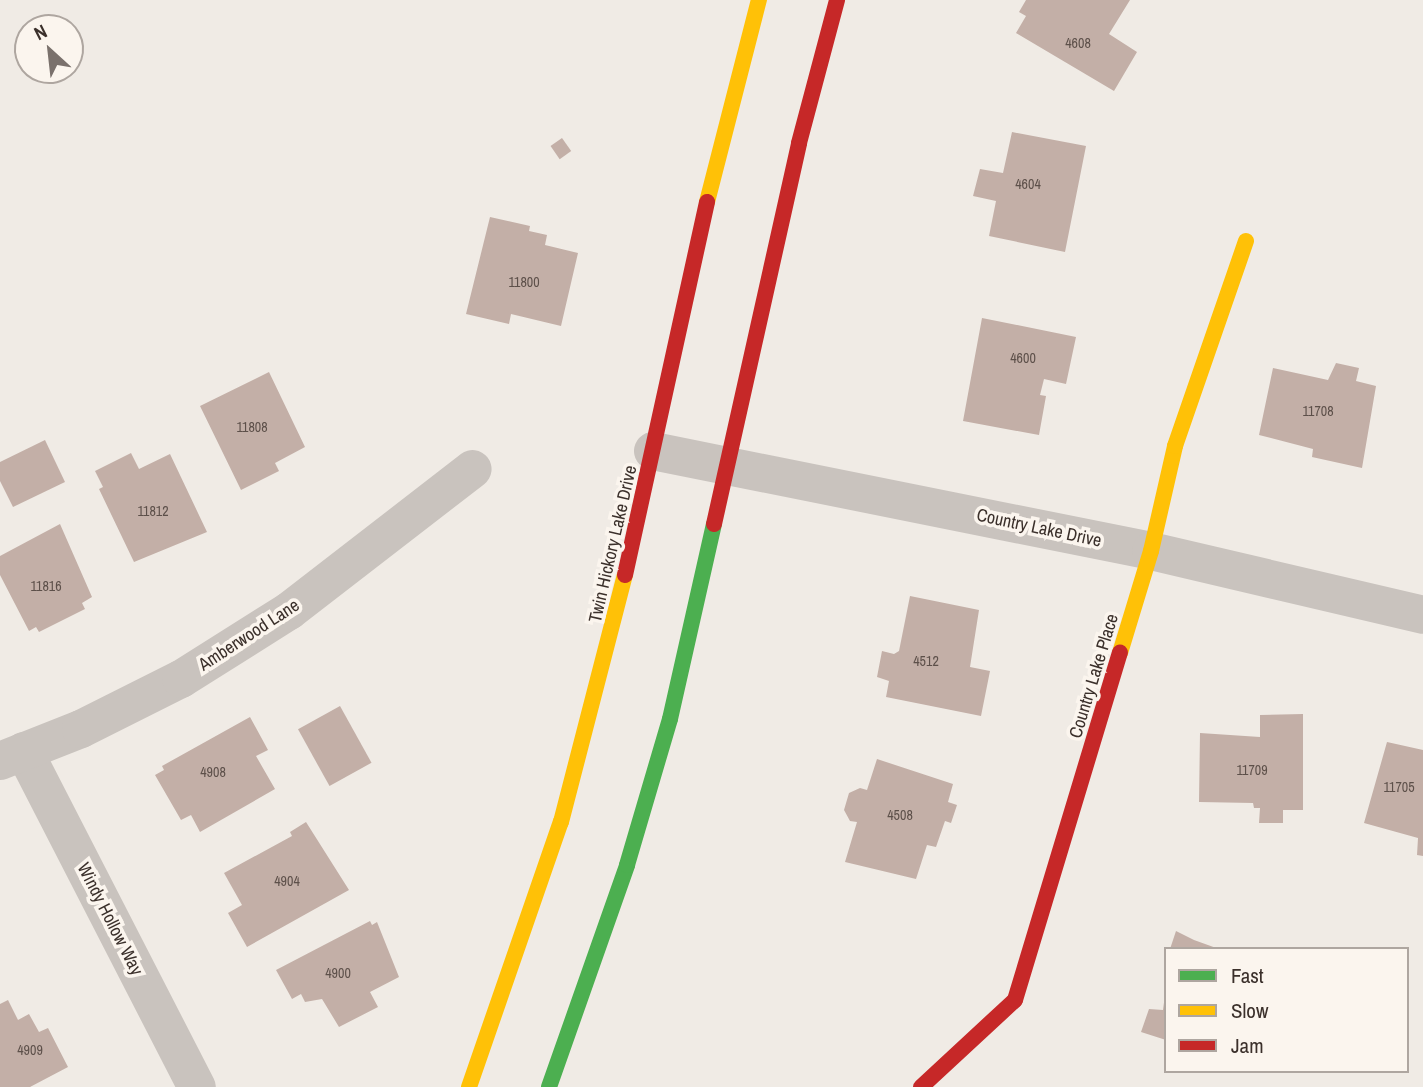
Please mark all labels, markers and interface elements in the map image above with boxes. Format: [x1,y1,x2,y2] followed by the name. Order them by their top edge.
[14,14,84,84] north arrow
[29,18,51,46] text: N
[1065,35,1091,51] house number: 4608
[1015,176,1041,192] house number: 4604
[508,274,540,290] house number: 11800
[1010,350,1036,366] house number: 4600
[1302,403,1334,419] house number: 11708
[236,419,268,435] house number: 11808
[584,463,642,625] street label: Twin Hickory Lake Drive
[137,503,169,519] house number: 11812
[975,504,1103,552] street label: Country Lake Drive
[30,578,62,594] house number: 11816
[195,594,303,676] street label: Amberwood Lane
[1065,611,1123,741] street label: Country Lake Place
[913,653,939,669] house number: 4512
[1236,762,1268,778] house number: 11709
[200,764,226,780] house number: 4908
[1383,779,1415,795] house number: 11705
[887,807,913,823] house number: 4508
[72,859,148,979] street label: Windy Hollow Way
[274,873,300,889] house number: 4904
[1164,947,1409,1073] legend
[1231,961,1264,990] text: Fast
[325,965,351,981] house number: 4900
[1231,996,1268,1025] text: Slow
[1231,1031,1264,1060] text: Jam
[17,1042,43,1058] house number: 4909

